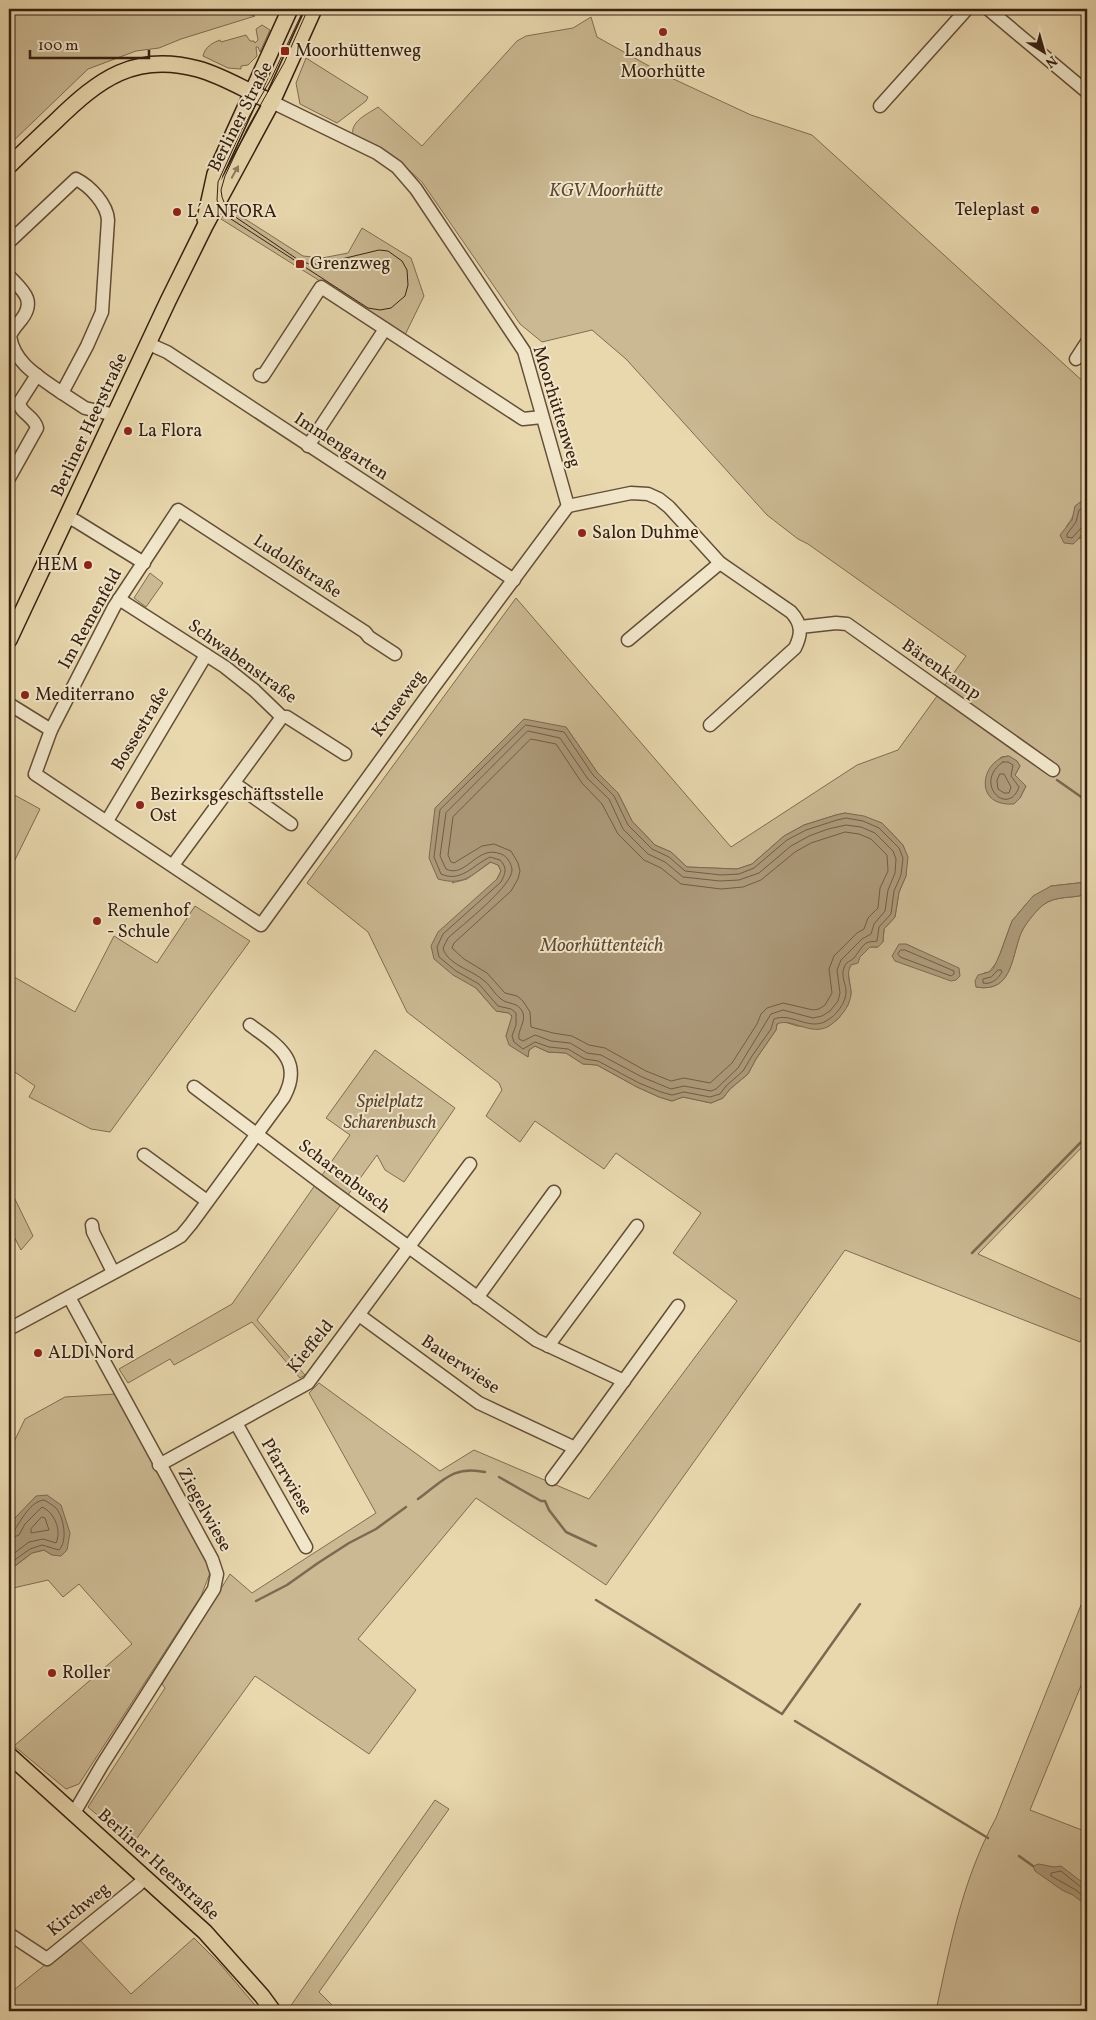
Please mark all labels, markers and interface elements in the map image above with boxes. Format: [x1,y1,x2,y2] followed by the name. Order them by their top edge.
[657,26,669,38] marker: Landhaus Moorhütte
[30,28,149,60] scale bar
[1018,28,1068,78] north arrow
[38,36,78,57] text: 100 m
[295,39,421,64] place label: Moorhüttenweg
[621,39,705,85] place label: Landhaus Moorhütte
[279,45,291,57] marker: Moorhüttenweg
[1041,51,1061,72] text: N
[202,58,280,176] street label: Berliner Straße
[231,165,240,178] one-way arrow
[549,179,663,204] park label: KGV Moorhütte
[955,198,1025,223] place label: Teleplast
[187,200,277,225] place label: L´ANFORA
[1029,204,1041,216] marker: Teleplast
[171,206,183,218] marker: L´ANFORA
[310,252,390,277] place label: Grenzweg
[294,258,306,270] marker: Grenzweg
[526,343,586,471] street label: Moorhüttenweg
[46,349,134,501] street label: Berliner Heerstraße
[289,407,394,487] street label: Immengarten
[138,419,202,444] place label: La Flora
[122,425,134,437] marker: La Flora
[592,521,699,546] place label: Salon Duhme
[576,527,588,539] marker: Salon Duhme
[248,529,346,605] street label: Ludolfstraße
[37,553,78,578] place label: HEM
[82,559,94,571] marker: HEM
[53,564,129,674] street label: Im Remenfeld
[182,614,302,710] street label: Schwabenstraße
[896,633,986,707] street label: Bärenkamp
[366,665,432,743] street label: Kruseweg
[106,682,176,776] street label: Bossestraße
[35,683,135,708] place label: Mediterrano
[19,689,31,701] marker: Mediterrano
[150,783,324,829] place label: Bezirksgeschäftsstelle Ost
[134,799,146,811] marker: Bezirksgeschäftsstelle Ost
[107,899,191,945] place label: Remenhof - Schule
[91,915,103,927] marker: Remenhof - Schule
[540,933,663,959] water label: Moorhüttenteich
[343,1090,437,1136] park label: Spielplatz Scharenbusch
[293,1134,396,1220] street label: Scharenbusch
[282,1315,340,1379] street label: Kieffeld
[415,1329,505,1401] street label: Bauerwiese
[48,1341,135,1366] place label: ALDI Nord
[32,1347,44,1359] marker: ALDI Nord
[254,1434,318,1520] street label: Pfarrwiese
[171,1463,237,1557] street label: Ziegelwiese
[62,1661,111,1686] place label: Roller
[46,1667,58,1679] marker: Roller
[91,1803,225,1927] street label: Berliner Heerstraße
[42,1877,116,1943] street label: Kirchweg

